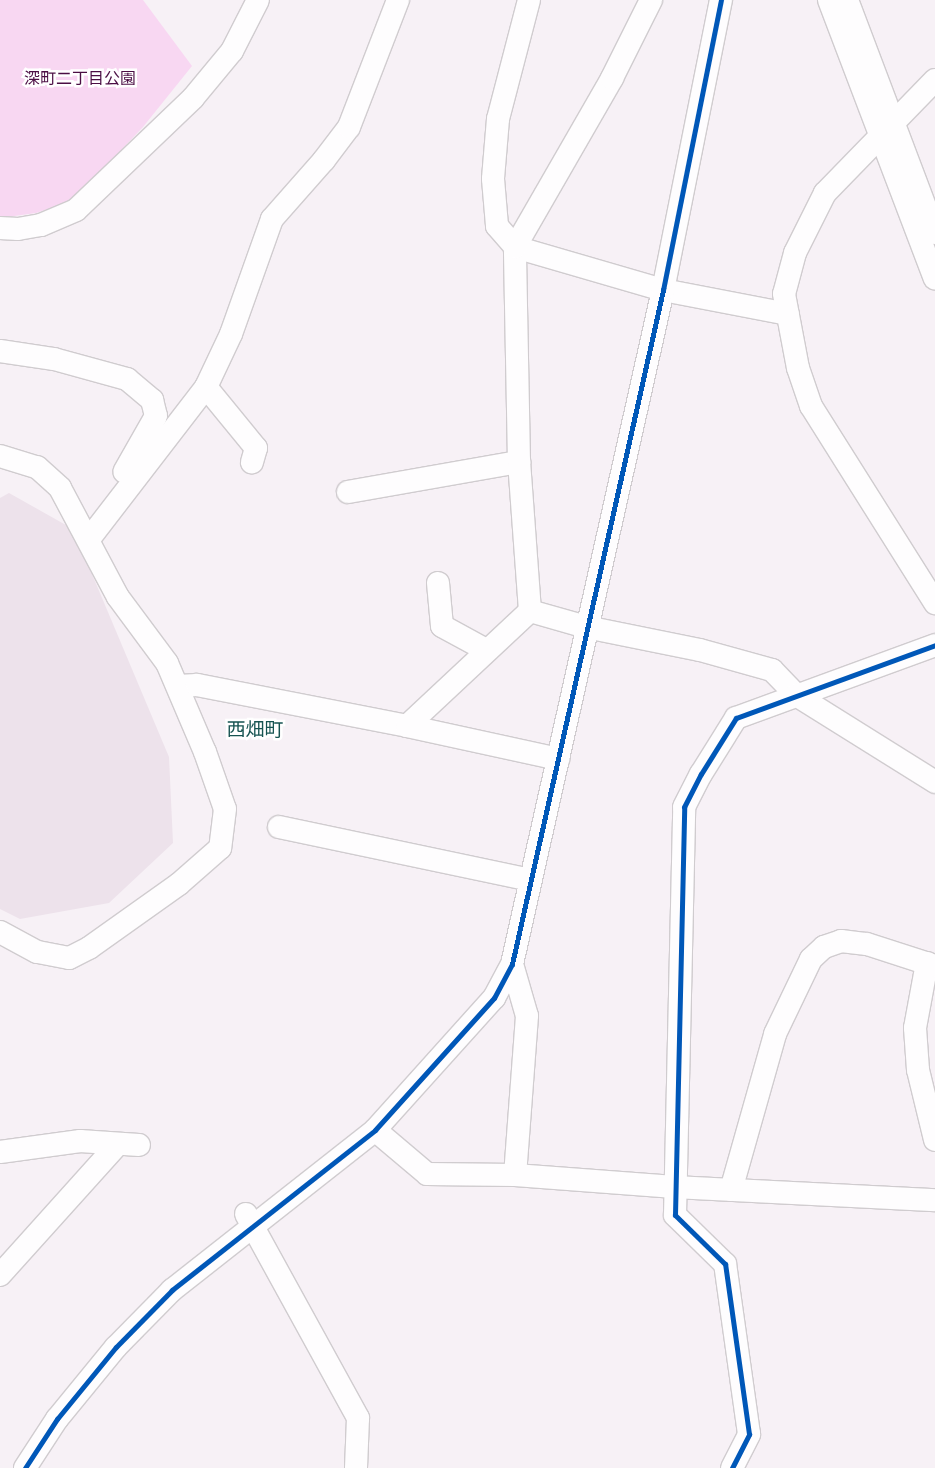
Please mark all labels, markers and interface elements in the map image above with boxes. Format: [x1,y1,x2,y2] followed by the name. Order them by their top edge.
[24,69,136,89] park label: 深町二丁目公園
[227,720,283,742] district label: 西畑町

